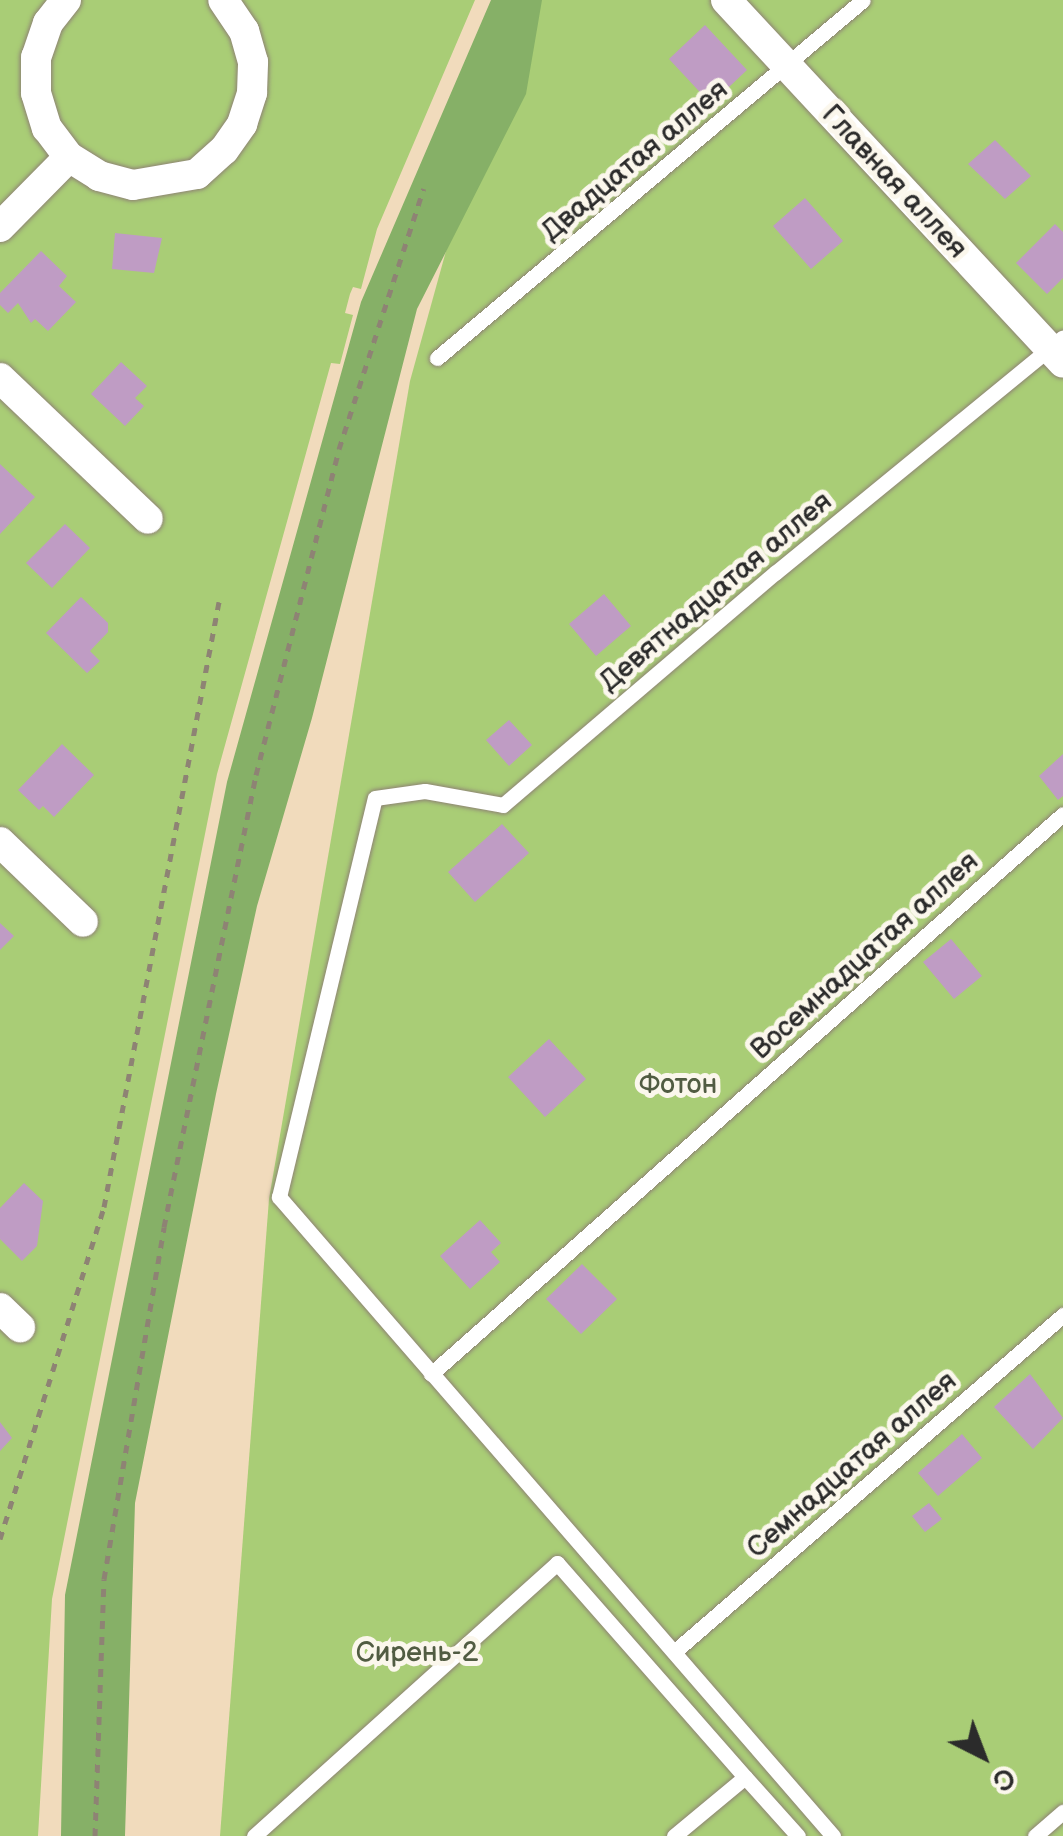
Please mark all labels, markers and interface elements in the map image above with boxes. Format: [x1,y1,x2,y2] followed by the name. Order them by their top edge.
[535,73,735,249] street label: Двадцатая аллея
[814,98,974,266] street label: Главная аллея
[593,485,839,699] street label: Девятнадцатая аллея
[744,845,986,1067] street label: Восемнадцатая аллея
[639,1068,717,1102] park label: Фотон
[740,1365,964,1565] street label: Семнадцатая аллея
[356,1636,478,1670] park label: Сирень-2
[933,1706,1033,1806] north arrow
[985,1760,1022,1797] text: С

